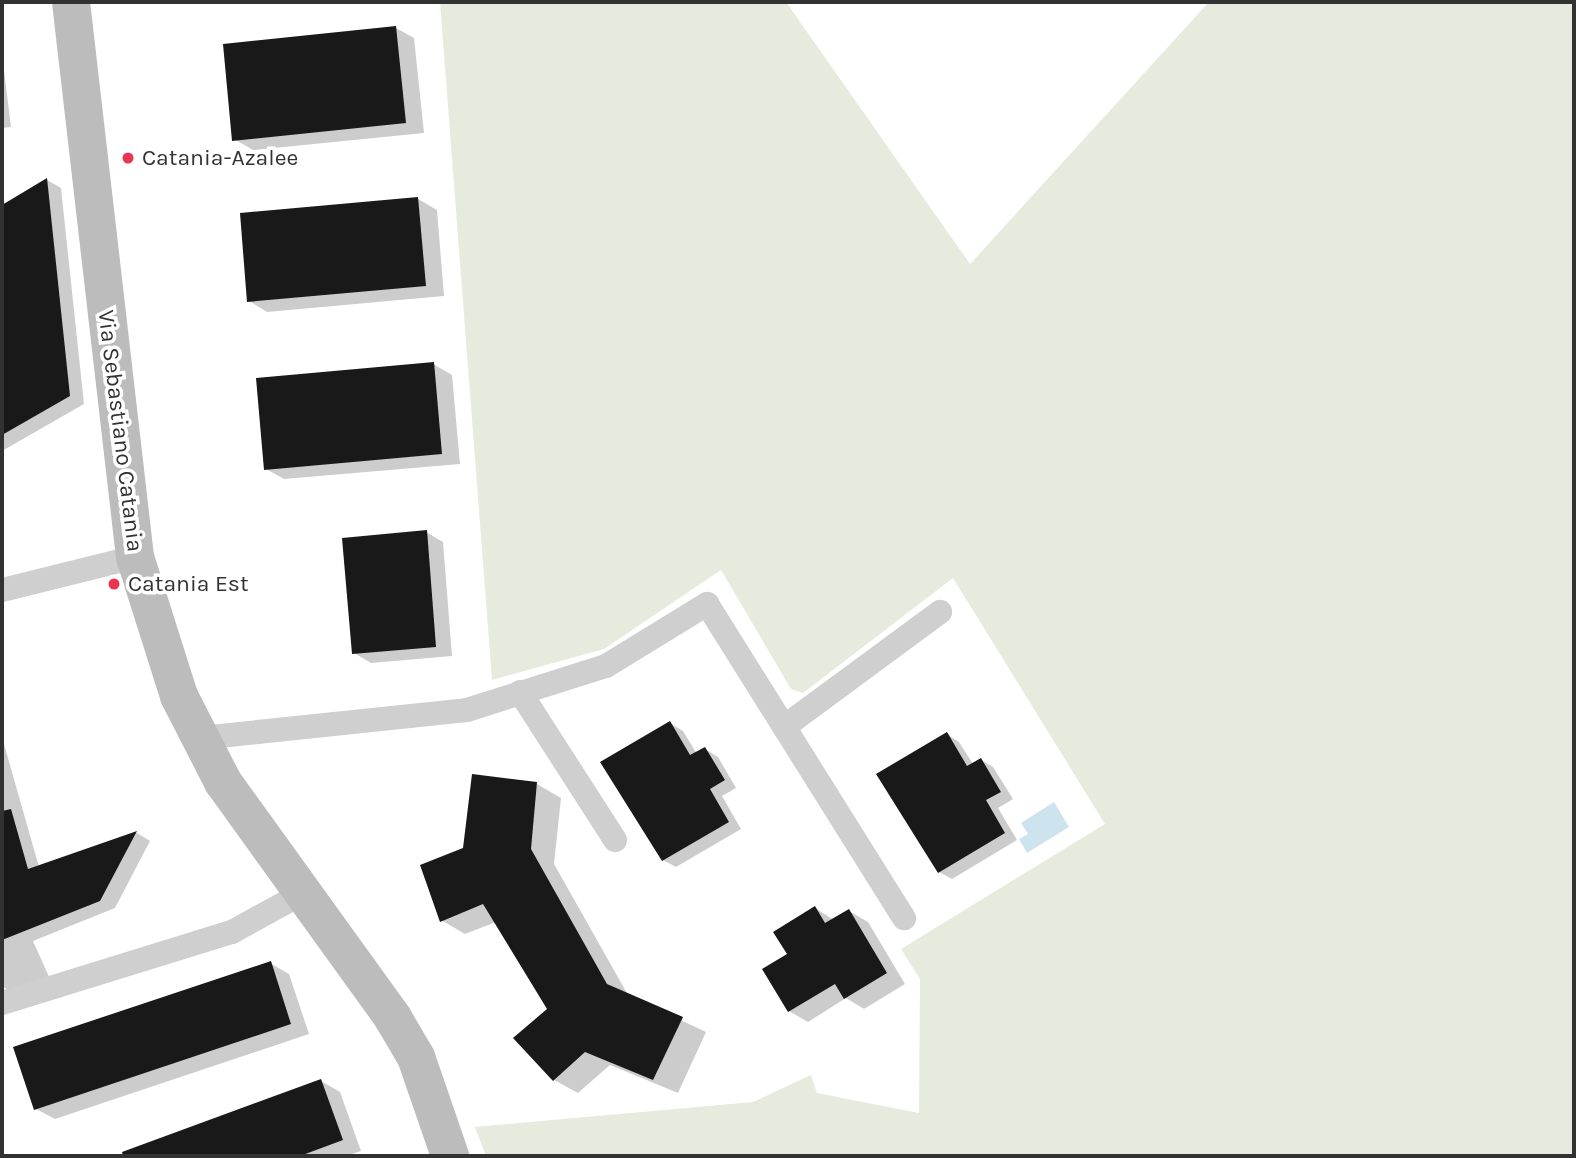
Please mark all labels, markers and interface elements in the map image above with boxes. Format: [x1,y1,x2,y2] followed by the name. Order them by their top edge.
[142,144,298,172] place label: Catania-Azalee
[120,150,136,166] marker: Catania-Azalee
[91,308,149,554] street label: Via Sebastiano Catania
[128,570,249,598] place label: Catania Est
[106,576,122,592] marker: Catania Est

